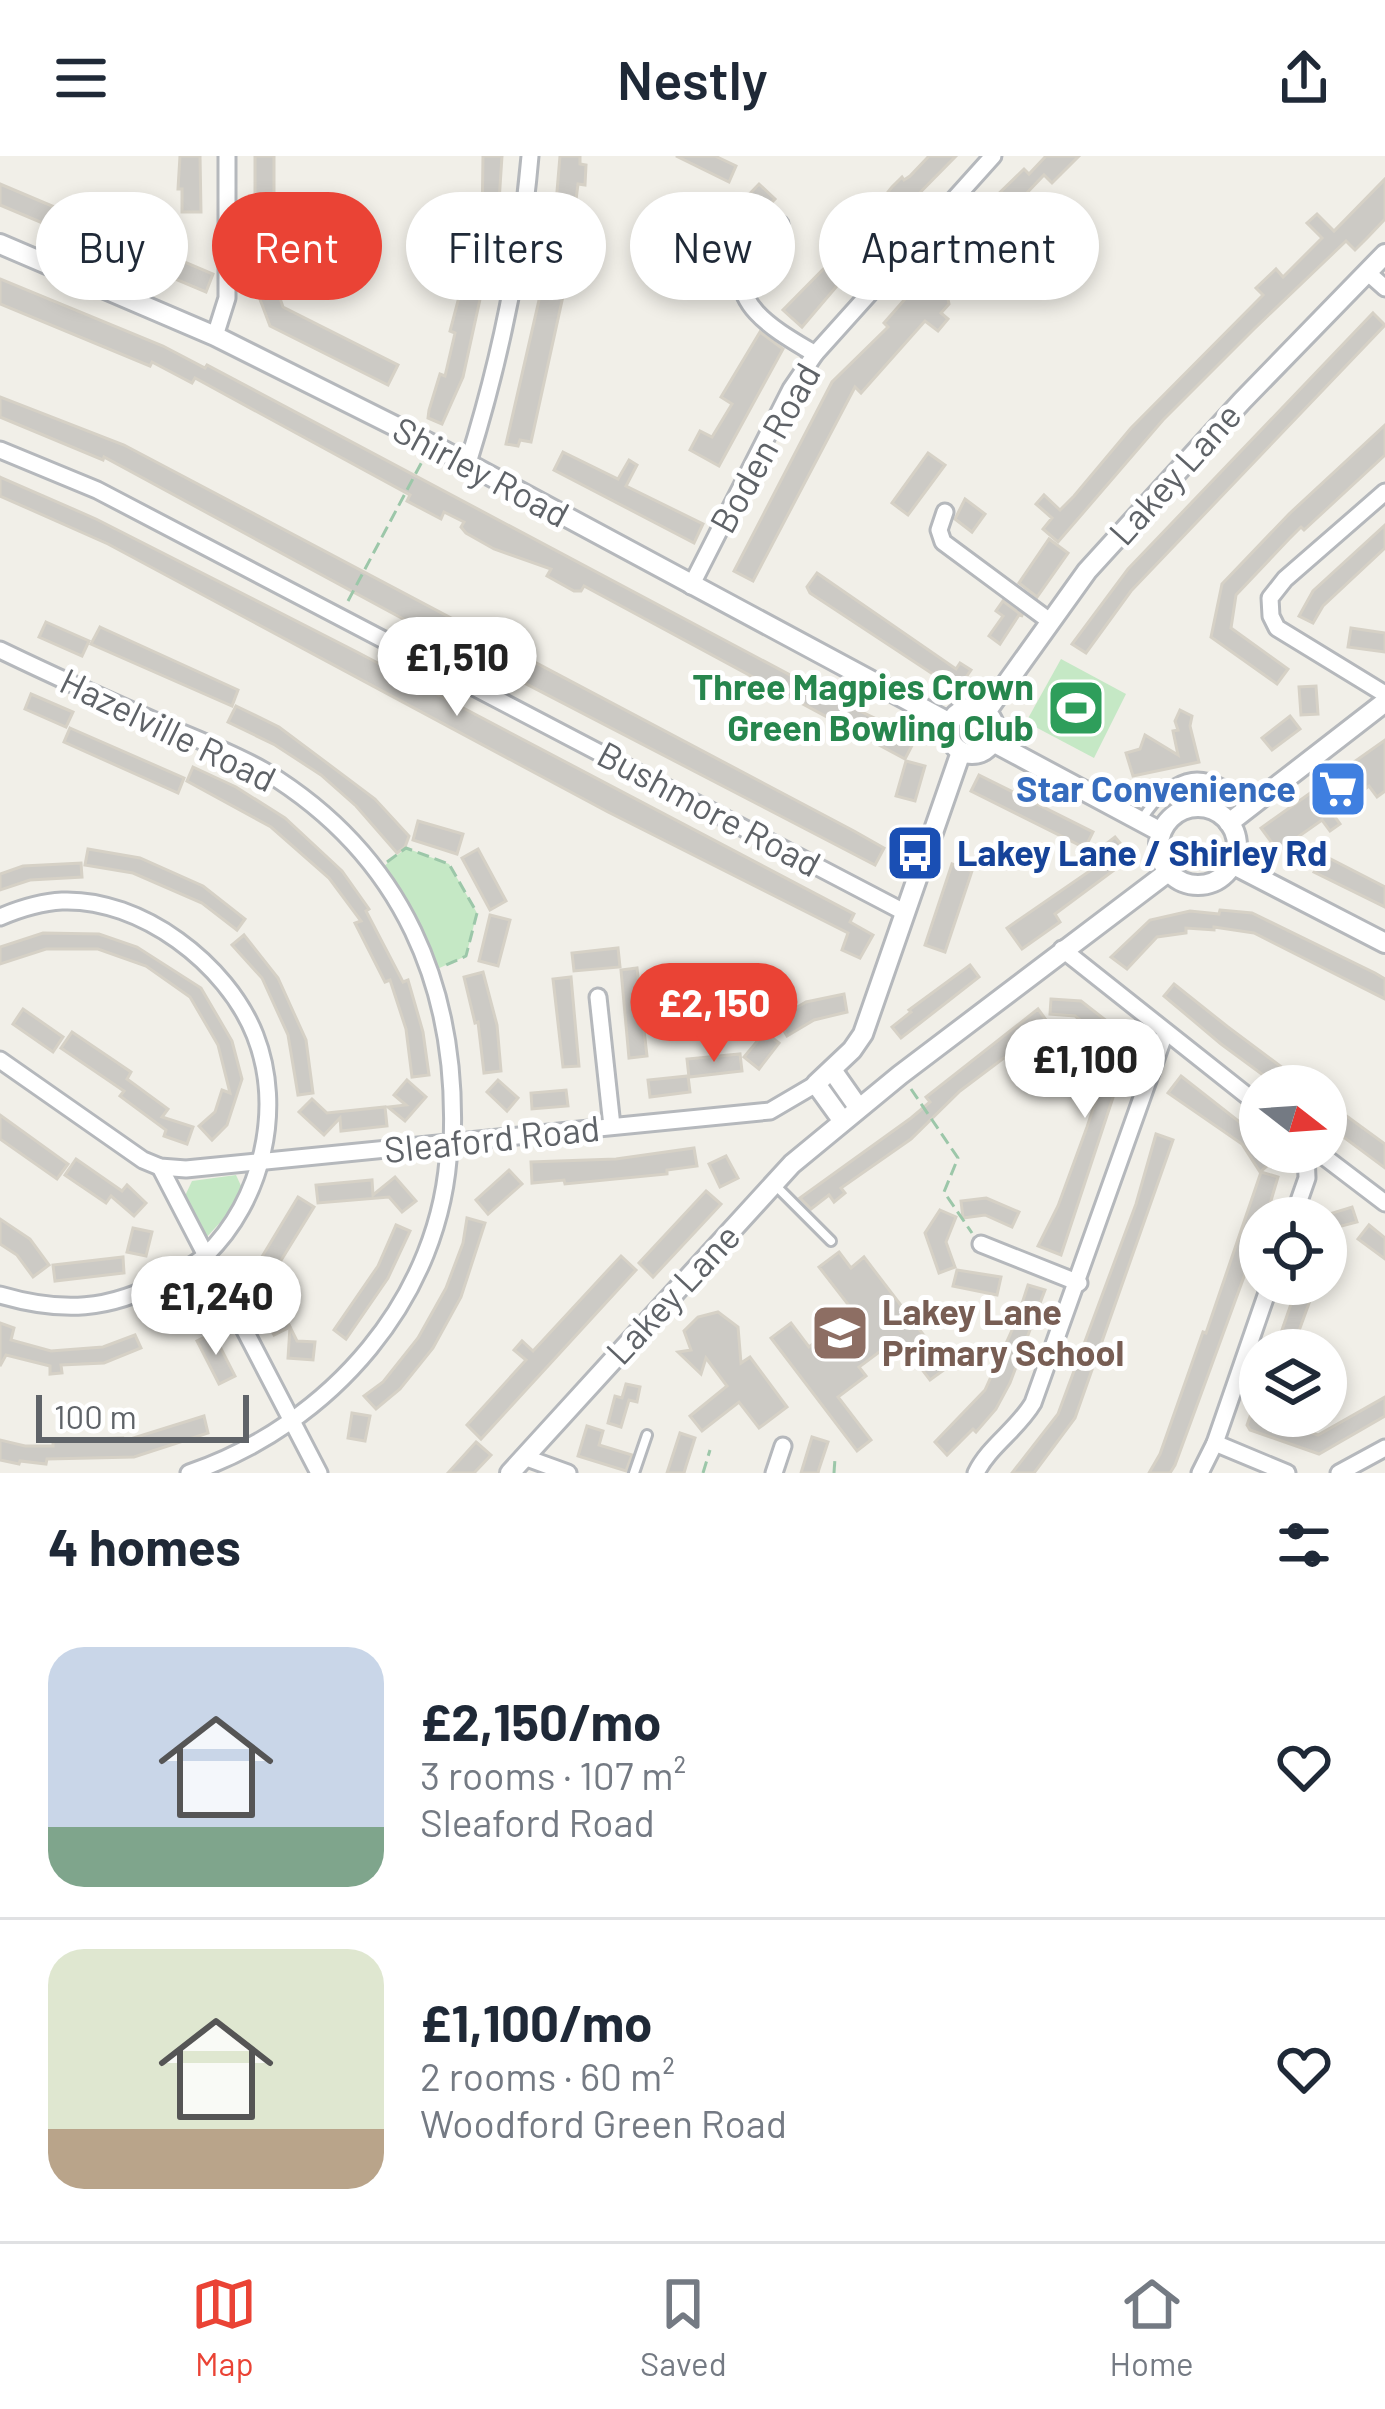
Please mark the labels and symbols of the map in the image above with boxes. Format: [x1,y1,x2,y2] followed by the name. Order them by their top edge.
[699,355,828,540] street label: Boden Road
[1099,393,1249,553] street label: Lakey Lane
[386,406,577,535] street label: Shirley Road
[359,617,555,719] pin: £1,510
[54,658,283,799] street label: Hazelville Road
[692,664,1034,748] place label: Three Magpies Crown Green Bowling Club
[1045,677,1107,739] sports icon: Three Magpies Crown Green Bowling Club
[591,731,828,884] street label: Bushmore Road
[1307,758,1369,820] supermarket icon: Star Convenience
[1016,766,1296,809] place label: Star Convenience
[884,822,946,884] bus stop icon: Lakey Lane / Shirley Rd
[957,830,1327,873] place label: Lakey Lane / Shirley Rd
[616,963,812,1065] pin: £2,150
[987,1019,1183,1121] pin: £1,100
[1239,1065,1347,1173] north arrow
[382,1105,602,1170] street label: Sleaford Road
[596,1214,748,1372] street label: Lakey Lane
[118,1256,314,1358] pin: £1,240
[882,1289,1124,1373] place label: Lakey Lane Primary School
[809,1302,871,1364] school or university icon: Lakey Lane Primary School
[36,1389,249,1442] scale bar

